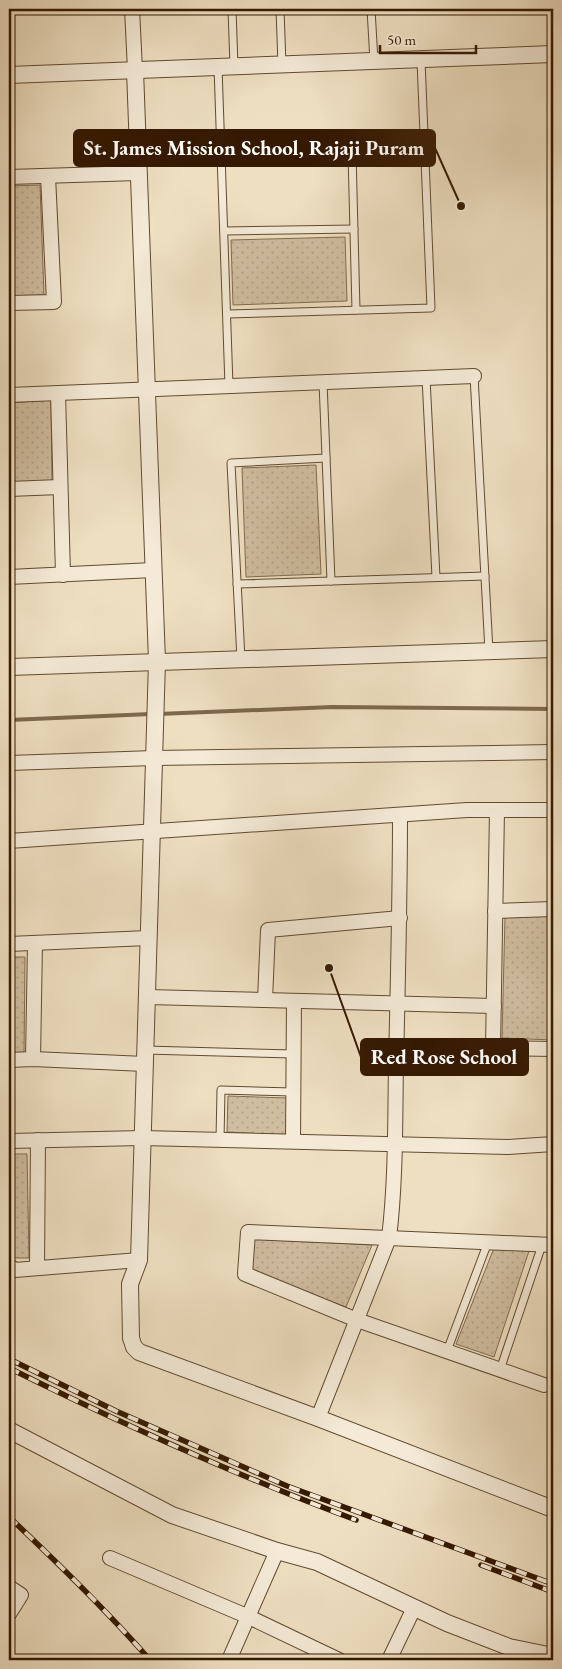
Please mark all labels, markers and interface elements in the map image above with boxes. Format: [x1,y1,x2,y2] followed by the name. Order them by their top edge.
[380,22,476,54] scale bar
[387,30,416,49] text: 50 m
[74,130,435,166] callout: St. James Mission School, Rajaji Puram
[83,134,425,161] text: St. James Mission School, Rajaji Puram
[361,1039,528,1075] callout: Red Rose School
[371,1043,517,1070] text: Red Rose School

